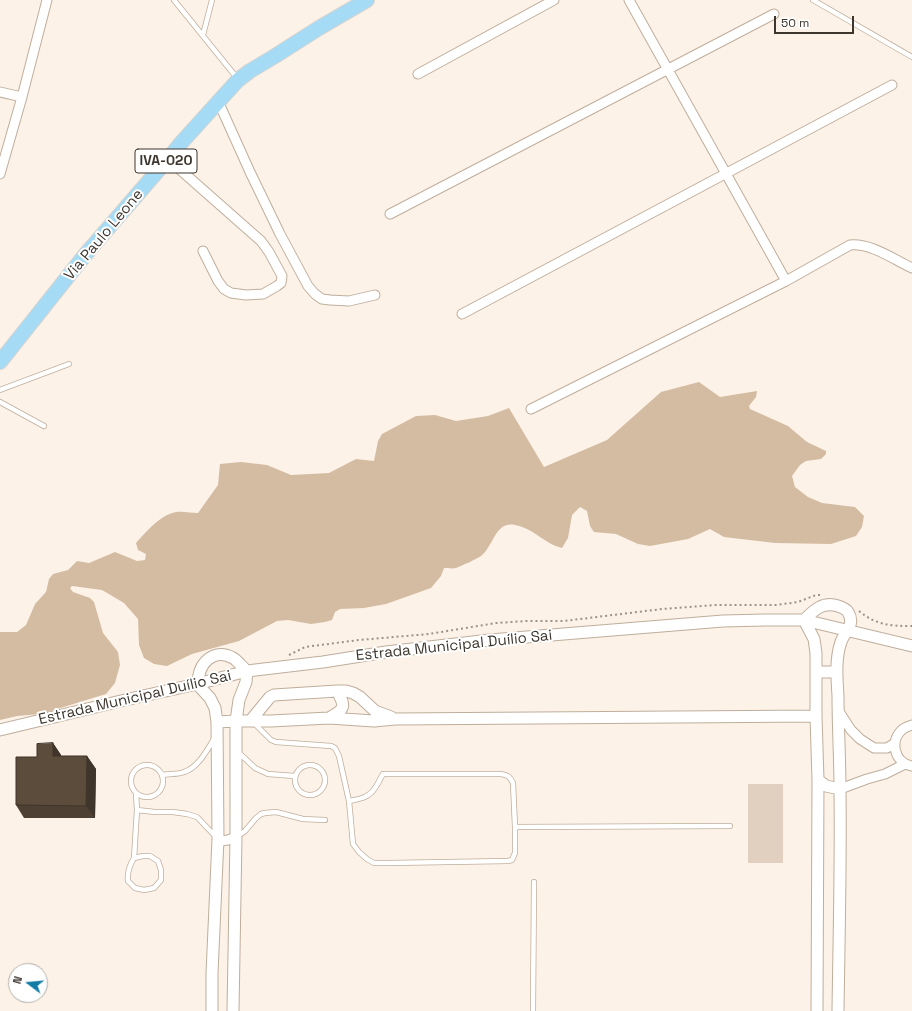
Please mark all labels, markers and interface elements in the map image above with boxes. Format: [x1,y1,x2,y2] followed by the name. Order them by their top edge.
[776,8,856,34] scale bar
[781,15,809,31] text: 50 m
[135,149,197,173] road number: IVA-020
[61,186,147,284] street label: Via Paulo Leone
[355,627,553,665] street label: Estrada Municipal Duílio Sai
[37,667,233,729] street label: Estrada Municipal Duílio Sai
[8,963,48,1003] north arrow
[10,974,25,985] text: N

